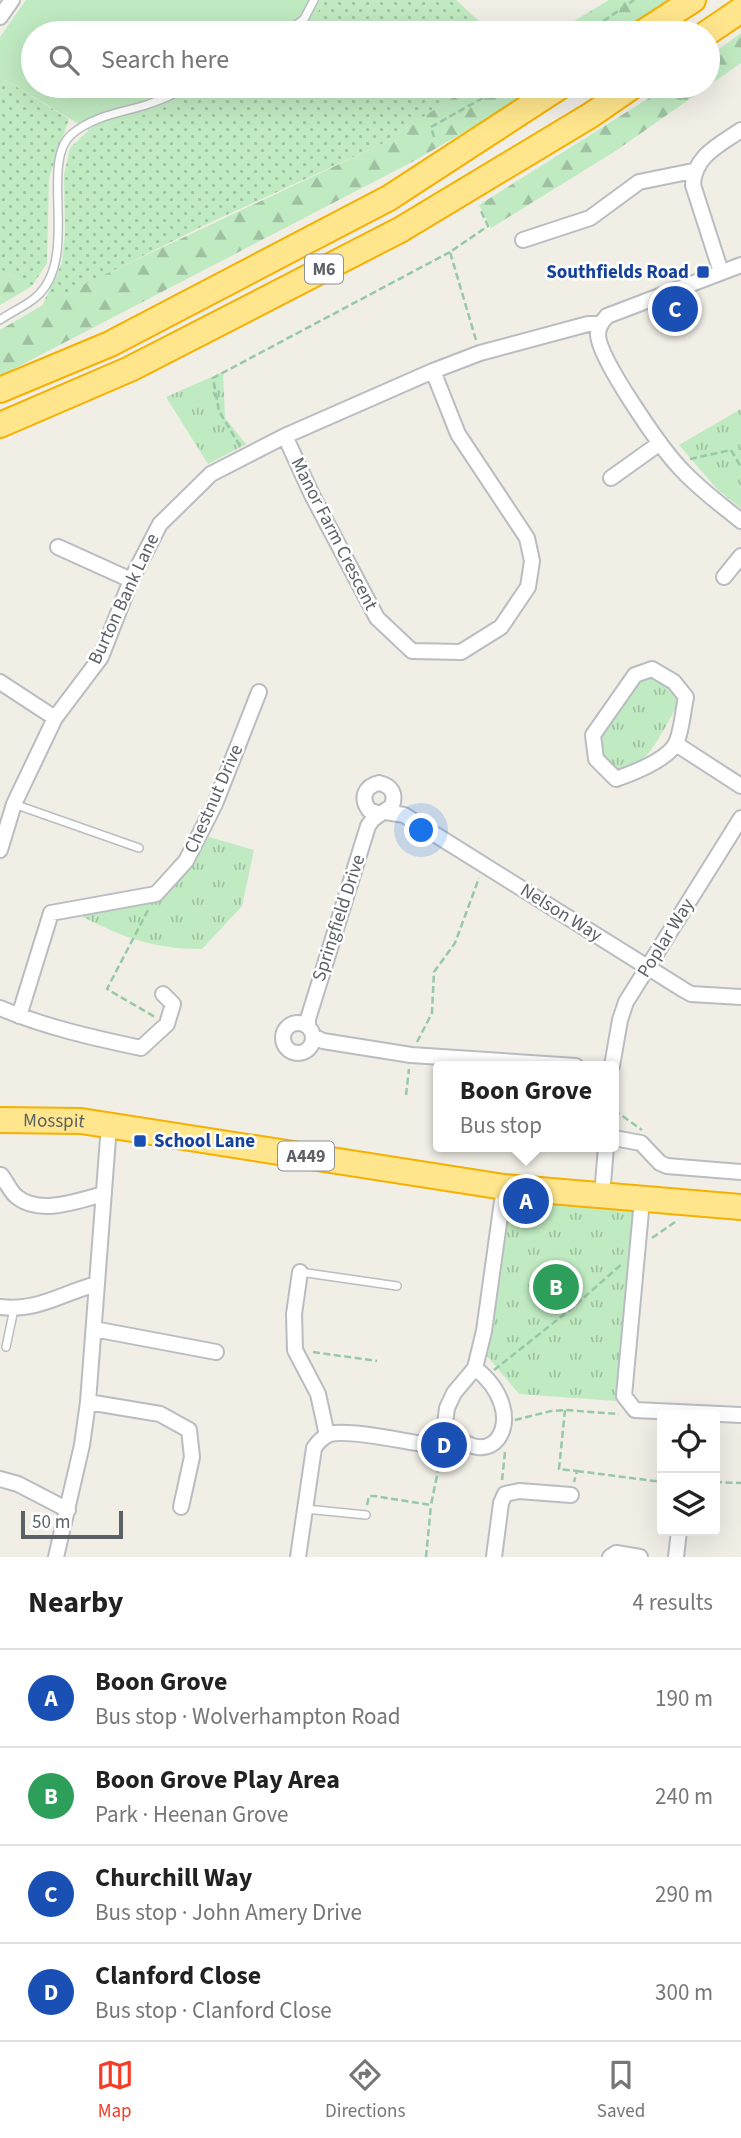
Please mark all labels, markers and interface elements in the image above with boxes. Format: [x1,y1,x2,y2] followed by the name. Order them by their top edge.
[21,21,720,98] search box
[45,41,83,79] icon: search
[101,41,229,78] text: Search here
[305,255,343,284] road number: M6
[546,259,689,286] place label: Southfields Road
[695,264,711,280] marker: Southfields Road
[652,283,698,335] pin: C
[284,453,384,616] street label: Manor Farm Crescent
[82,529,166,669] street label: Burton Bank Lane
[178,740,250,858] street label: Chestnut Drive
[404,813,438,847] your location
[306,851,372,985] street label: Springfield Drive
[515,877,607,949] street label: Nelson Way
[631,893,701,983] street label: Poplar Way
[433,1061,619,1152] popup
[460,1072,592,1109] text: Boon Grove
[23,1107,87,1135] street label: Mosspit
[460,1109,542,1142] text: Bus stop
[154,1128,255,1155] place label: School Lane
[132,1133,148,1149] marker: School Lane
[278,1142,334,1170] road number: A449
[503,1175,549,1227] pin: A
[533,1261,579,1313] pin: B
[657,1410,720,1536] map controls
[657,1410,720,1473] button: locate
[421,1419,467,1471] pin: D
[657,1473,720,1536] button: layers
[21,1508,122,1540] scale bar
[32,1509,70,1536] text: 50 m
[28,1581,123,1624] text: Nearby
[633,1586,713,1619] text: 4 results
[95,1663,227,1700] text: Boon Grove
[44,1682,58,1715] text: A
[655,1682,713,1715] text: 190 m
[95,1700,401,1733] text: Bus stop · Wolverhampton Road
[95,1761,340,1798] text: Boon Grove Play Area
[44,1780,58,1813] text: B
[655,1780,713,1813] text: 240 m
[95,1798,288,1831] text: Park · Heenan Grove
[95,1859,252,1896] text: Churchill Way
[44,1878,58,1911] text: C
[655,1878,713,1911] text: 290 m
[95,1896,362,1929] text: Bus stop · John Amery Drive
[95,1957,261,1994] text: Clanford Close
[44,1976,58,2009] text: D
[655,1976,713,2009] text: 300 m
[95,1994,332,2027] text: Bus stop · Clanford Close
[96,2056,134,2125] tab: Map
[325,2056,405,2125] tab: Directions
[597,2056,645,2125] tab: Saved

